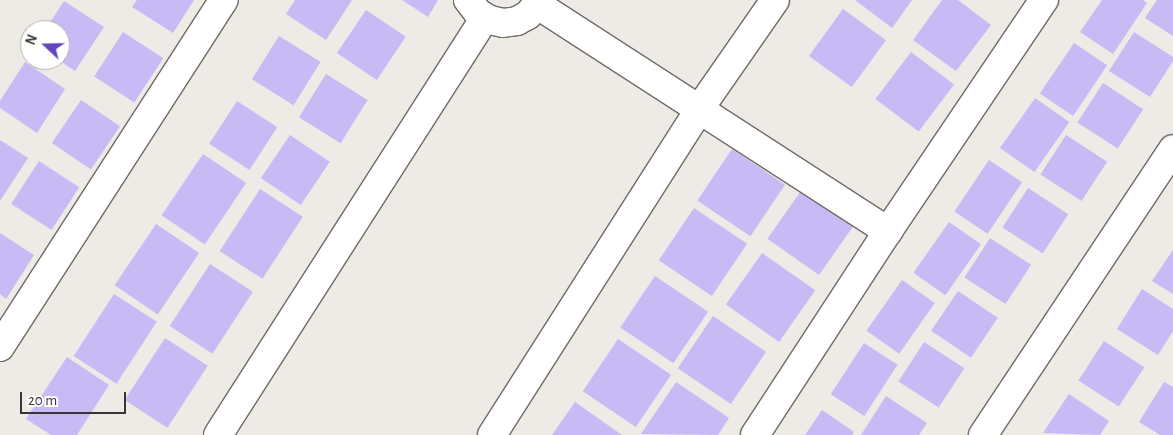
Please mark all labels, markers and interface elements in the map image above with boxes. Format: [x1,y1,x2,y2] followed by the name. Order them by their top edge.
[20,20,70,70] north arrow
[24,33,40,47] text: N
[22,382,129,414] scale bar
[28,393,57,408] text: 20 m

